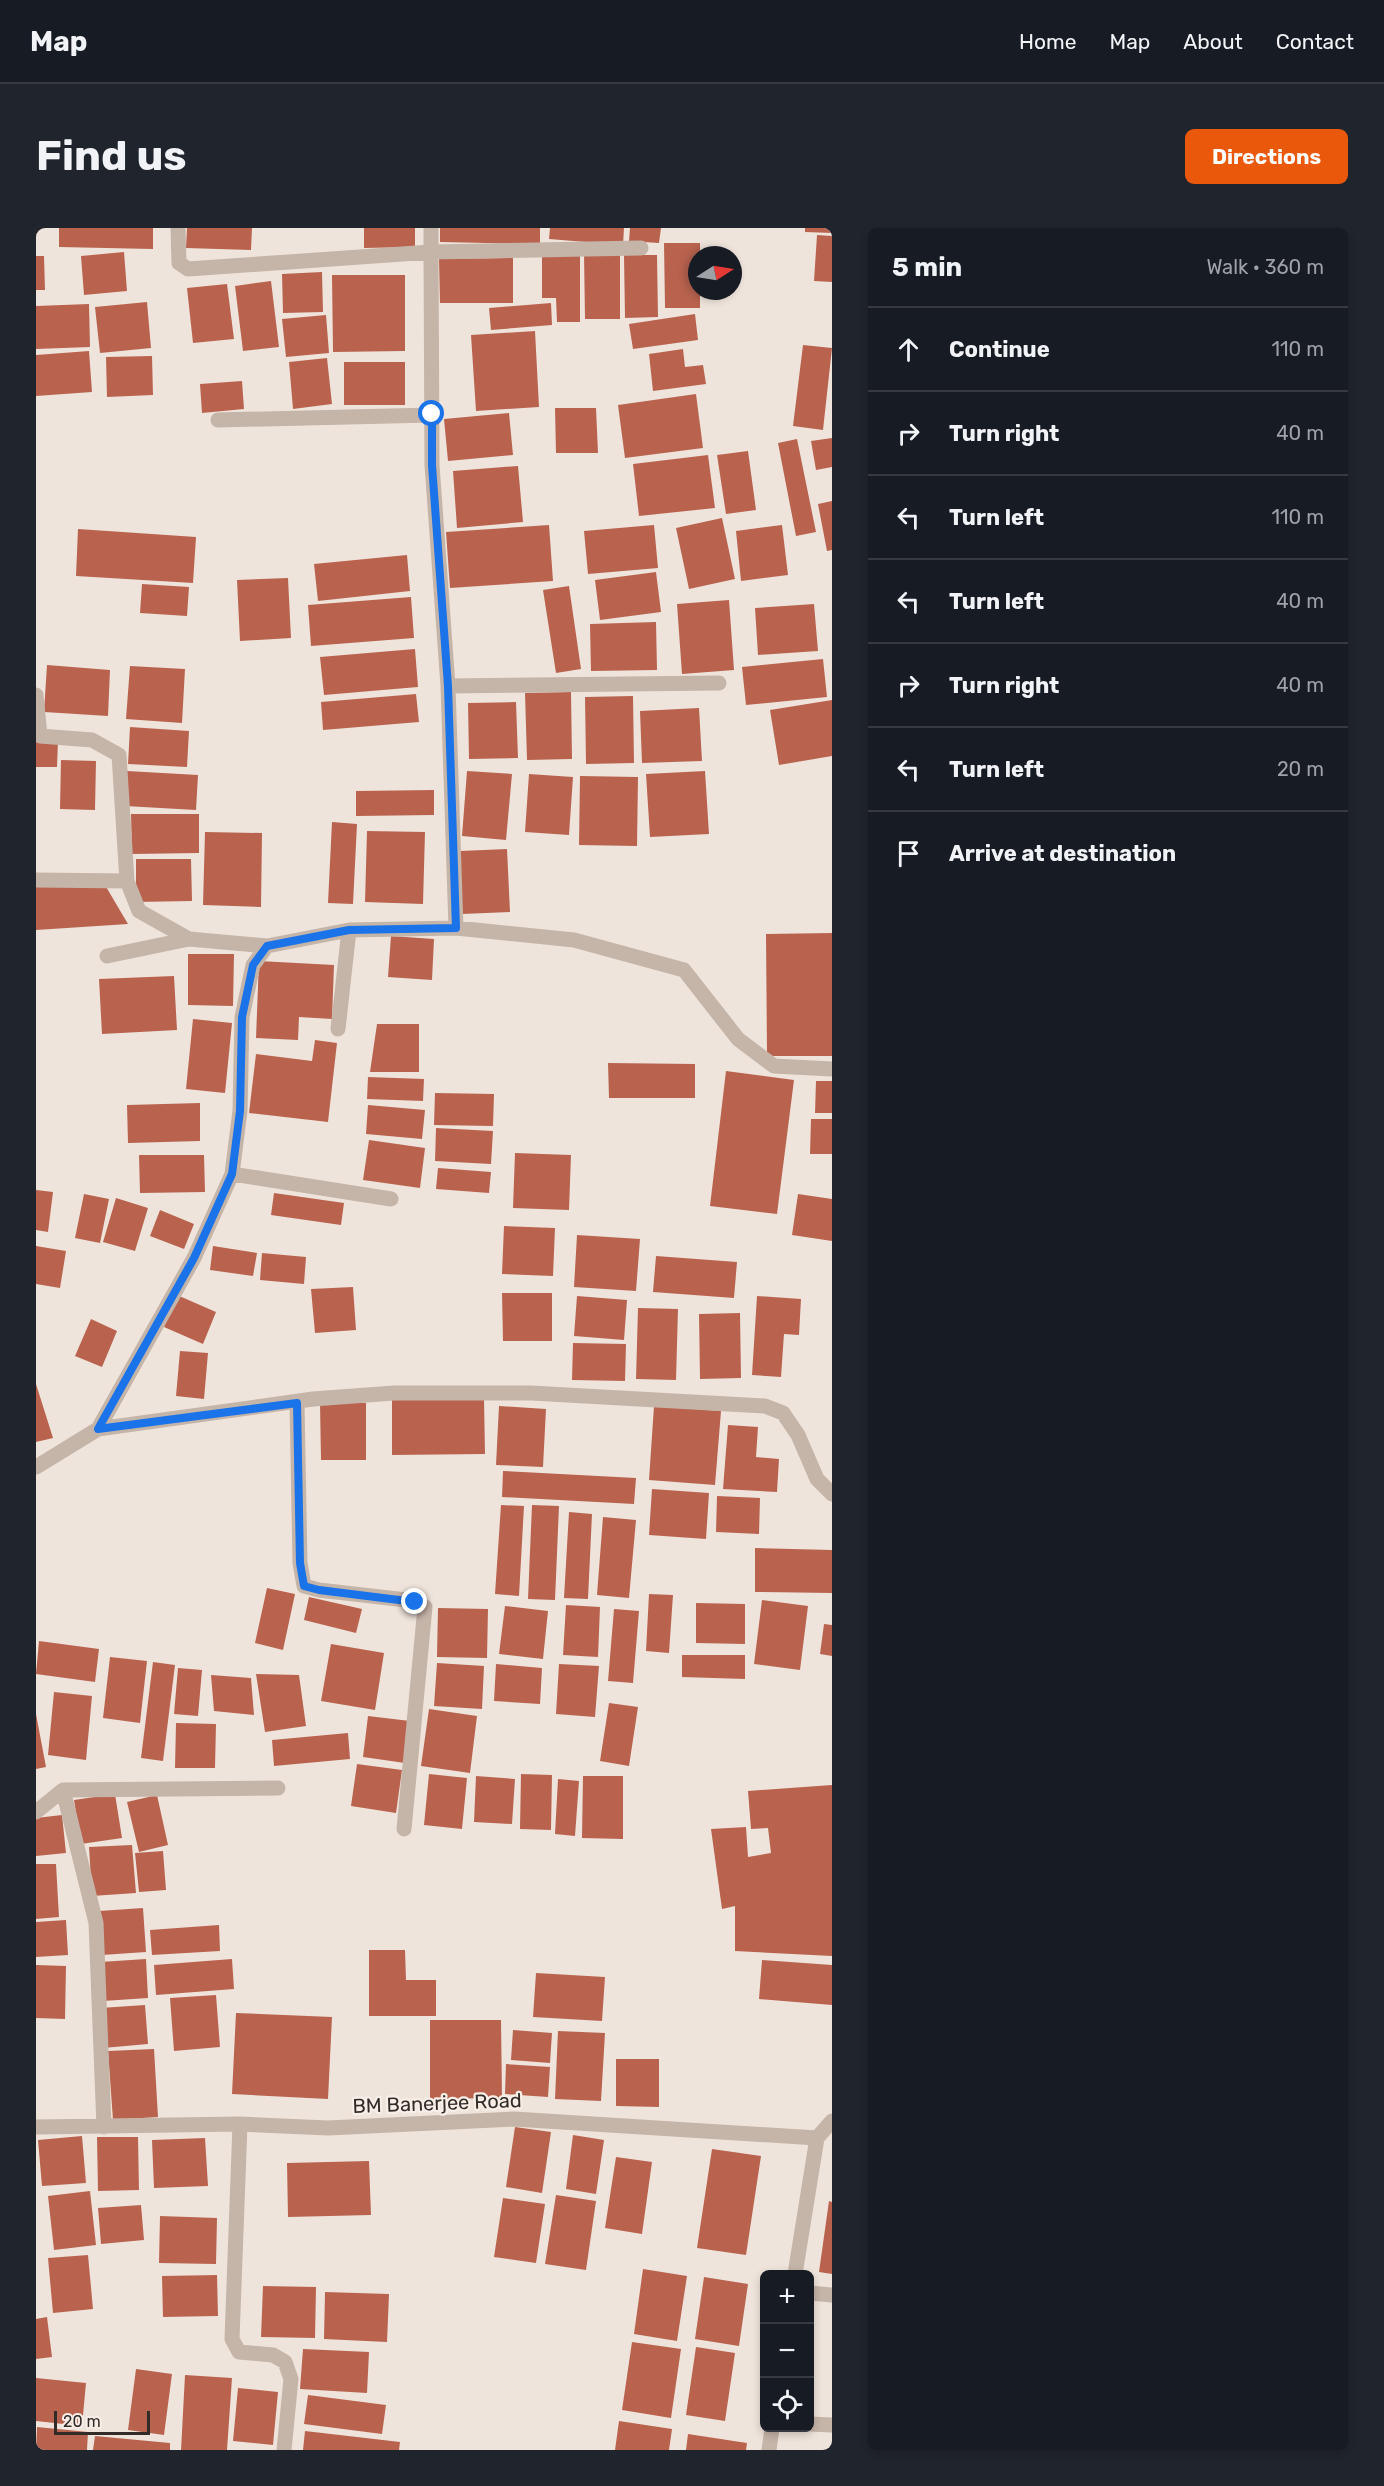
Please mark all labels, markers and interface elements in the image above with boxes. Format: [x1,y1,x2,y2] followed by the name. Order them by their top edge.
[30,25,87,58] text: Map
[1019,29,1076,54] text: Home
[1109,29,1150,54] text: Map
[1183,29,1243,54] text: About
[1276,29,1354,54] text: Contact
[1185,129,1348,184] button: Directions
[36,131,187,181] text: Find us
[688,246,742,300] north arrow
[892,252,962,283] text: 5 min
[1207,255,1324,279] text: Walk · 360 m
[892,333,925,366] icon: ahead
[949,336,1050,363] text: Continue
[1272,337,1324,361] text: 110 m
[418,400,444,426] route start
[892,417,925,450] icon: right
[949,420,1059,447] text: Turn right
[1276,421,1324,445] text: 40 m
[892,501,925,534] icon: left
[949,504,1044,531] text: Turn left
[1272,505,1324,529] text: 110 m
[892,585,925,618] icon: left
[949,588,1044,615] text: Turn left
[1276,589,1324,613] text: 40 m
[892,669,925,702] icon: right
[949,672,1059,699] text: Turn right
[1276,673,1324,697] text: 40 m
[892,753,925,786] icon: left
[949,756,1044,783] text: Turn left
[1277,757,1324,781] text: 20 m
[892,837,925,870] icon: arrive
[949,840,1176,867] text: Arrive at destination
[401,1588,427,1614] route end
[352,2088,522,2118] street label: BM Banerjee Road
[760,2270,814,2432] map controls
[760,2270,814,2324] button: +
[760,2324,814,2378] button: −
[760,2378,814,2432] button: locate
[54,2408,150,2436] scale bar
[63,2412,101,2431] text: 20 m

